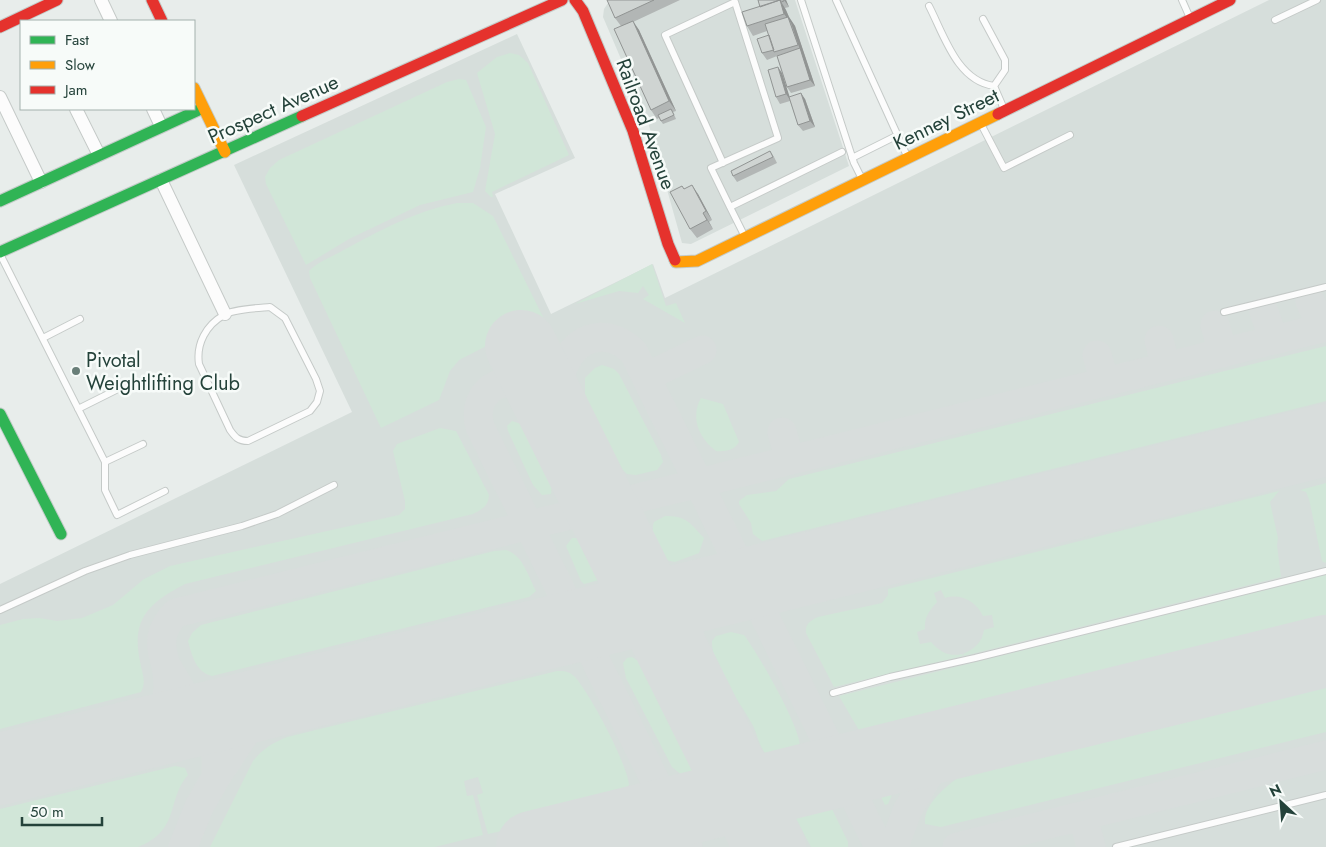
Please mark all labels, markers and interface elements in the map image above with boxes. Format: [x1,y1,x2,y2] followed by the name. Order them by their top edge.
[20,20,195,110] legend
[65,29,89,51] text: Fast
[65,54,96,76] text: Slow
[608,55,683,194] street label: Railroad Avenue
[203,68,343,151] street label: Prospect Avenue
[63,79,88,101] text: Jam
[888,81,1004,158] street label: Kenney Street
[86,346,240,398] place label: Pivotal Weightlifting Club
[70,365,82,377] marker: Pivotal Weightlifting Club
[1256,777,1306,827] north arrow
[1266,779,1285,802] text: N
[22,794,102,826] scale bar
[30,801,64,823] text: 50 m

